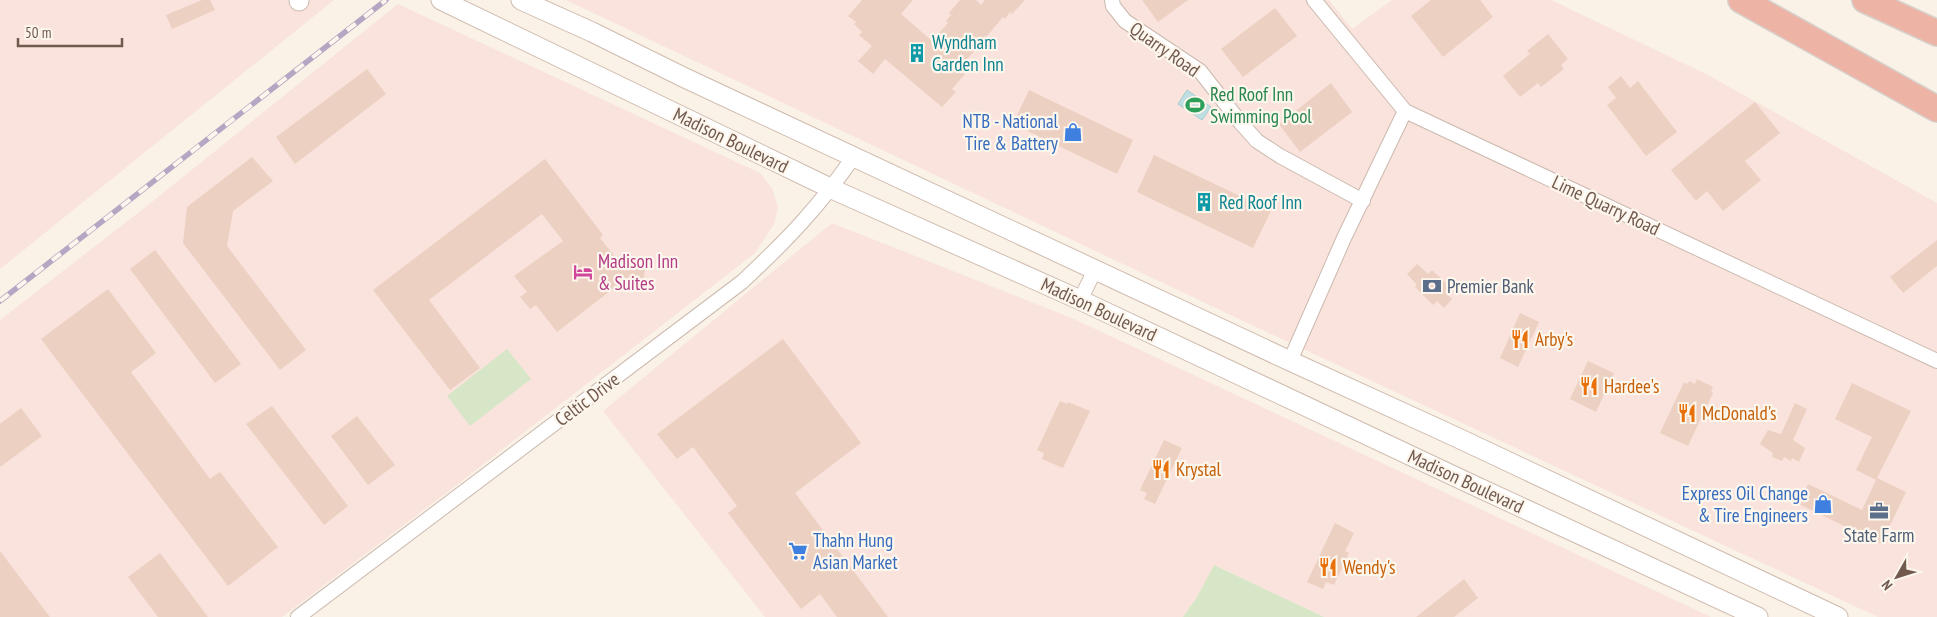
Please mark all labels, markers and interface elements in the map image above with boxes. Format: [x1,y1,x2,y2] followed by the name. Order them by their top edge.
[18,15,121,47] scale bar
[1125,16,1205,82] street label: Quarry Road
[25,23,51,42] text: 50 m
[932,30,1004,76] place label: Wyndham Garden Inn
[906,42,928,64] building icon: Wyndham Garden Inn
[1210,82,1312,128] place label: Red Roof Inn Swimming Pool
[1184,94,1206,116] sports icon: Red Roof Inn Swimming Pool
[670,102,792,178] street label: Madison Boulevard
[962,109,1059,155] place label: NTB - National Tire & Battery
[1062,121,1084,143] shop icon: NTB - National Tire & Battery
[1548,170,1664,240] street label: Lime Quarry Road
[1219,190,1302,214] place label: Red Roof Inn
[1193,191,1215,213] building icon: Red Roof Inn
[598,249,678,295] place label: Madison Inn & Suites
[572,261,594,283] hotel icon: Madison Inn & Suites
[1037,272,1161,346] street label: Madison Boulevard
[1447,274,1535,298] place label: Premier Bank
[1421,275,1443,297] bank icon: Premier Bank
[1535,327,1573,351] place label: Arby's
[1509,328,1531,350] restaurant icon: Arby's
[550,367,624,431] street label: Celtic Drive
[1604,374,1659,398] place label: Hardee's
[1578,375,1600,397] restaurant icon: Hardee's
[1702,401,1777,425] place label: McDonald's
[1676,402,1698,424] restaurant icon: McDonald's
[1404,444,1528,518] street label: Madison Boulevard
[1176,457,1222,481] place label: Krystal
[1150,458,1172,480] restaurant icon: Krystal
[1682,481,1808,527] place label: Express Oil Change & Tire Engineers
[1812,493,1834,515] shop icon: Express Oil Change & Tire Engineers
[1868,500,1890,522] office icon: State Farm
[1844,523,1914,547] place label: State Farm
[813,528,898,574] place label: Thahn Hung Asian Market
[787,540,809,562] supermarket icon: Thahn Hung Asian Market
[1872,552,1922,602] north arrow
[1343,555,1396,579] place label: Wendy's
[1317,556,1339,578] restaurant icon: Wendy's
[1878,577,1896,594] text: N

